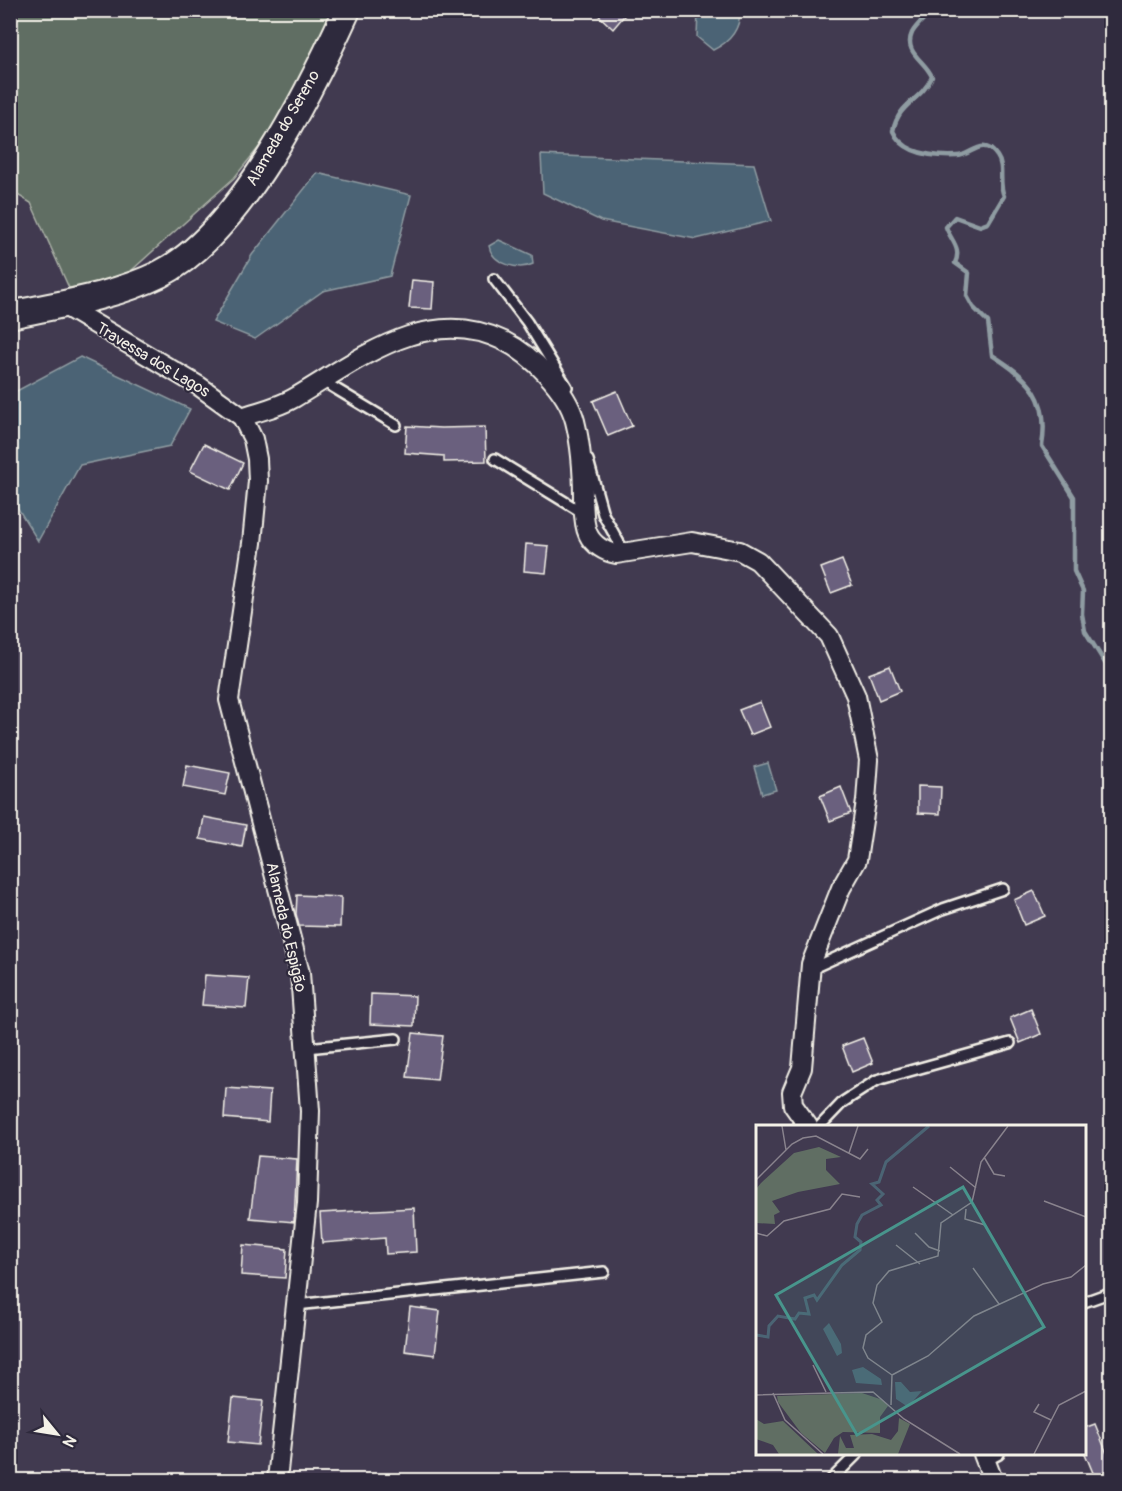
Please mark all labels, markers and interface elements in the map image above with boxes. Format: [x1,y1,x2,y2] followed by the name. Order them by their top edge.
[242,66,324,189] street label: Alameda do Sereno
[93,318,213,402] street label: Travessa dos Lagos
[261,860,311,994] street label: Alameda do Espigão
[756,1125,1086,1455] inset map
[27,1404,87,1464] north arrow
[58,1431,80,1451] text: N

